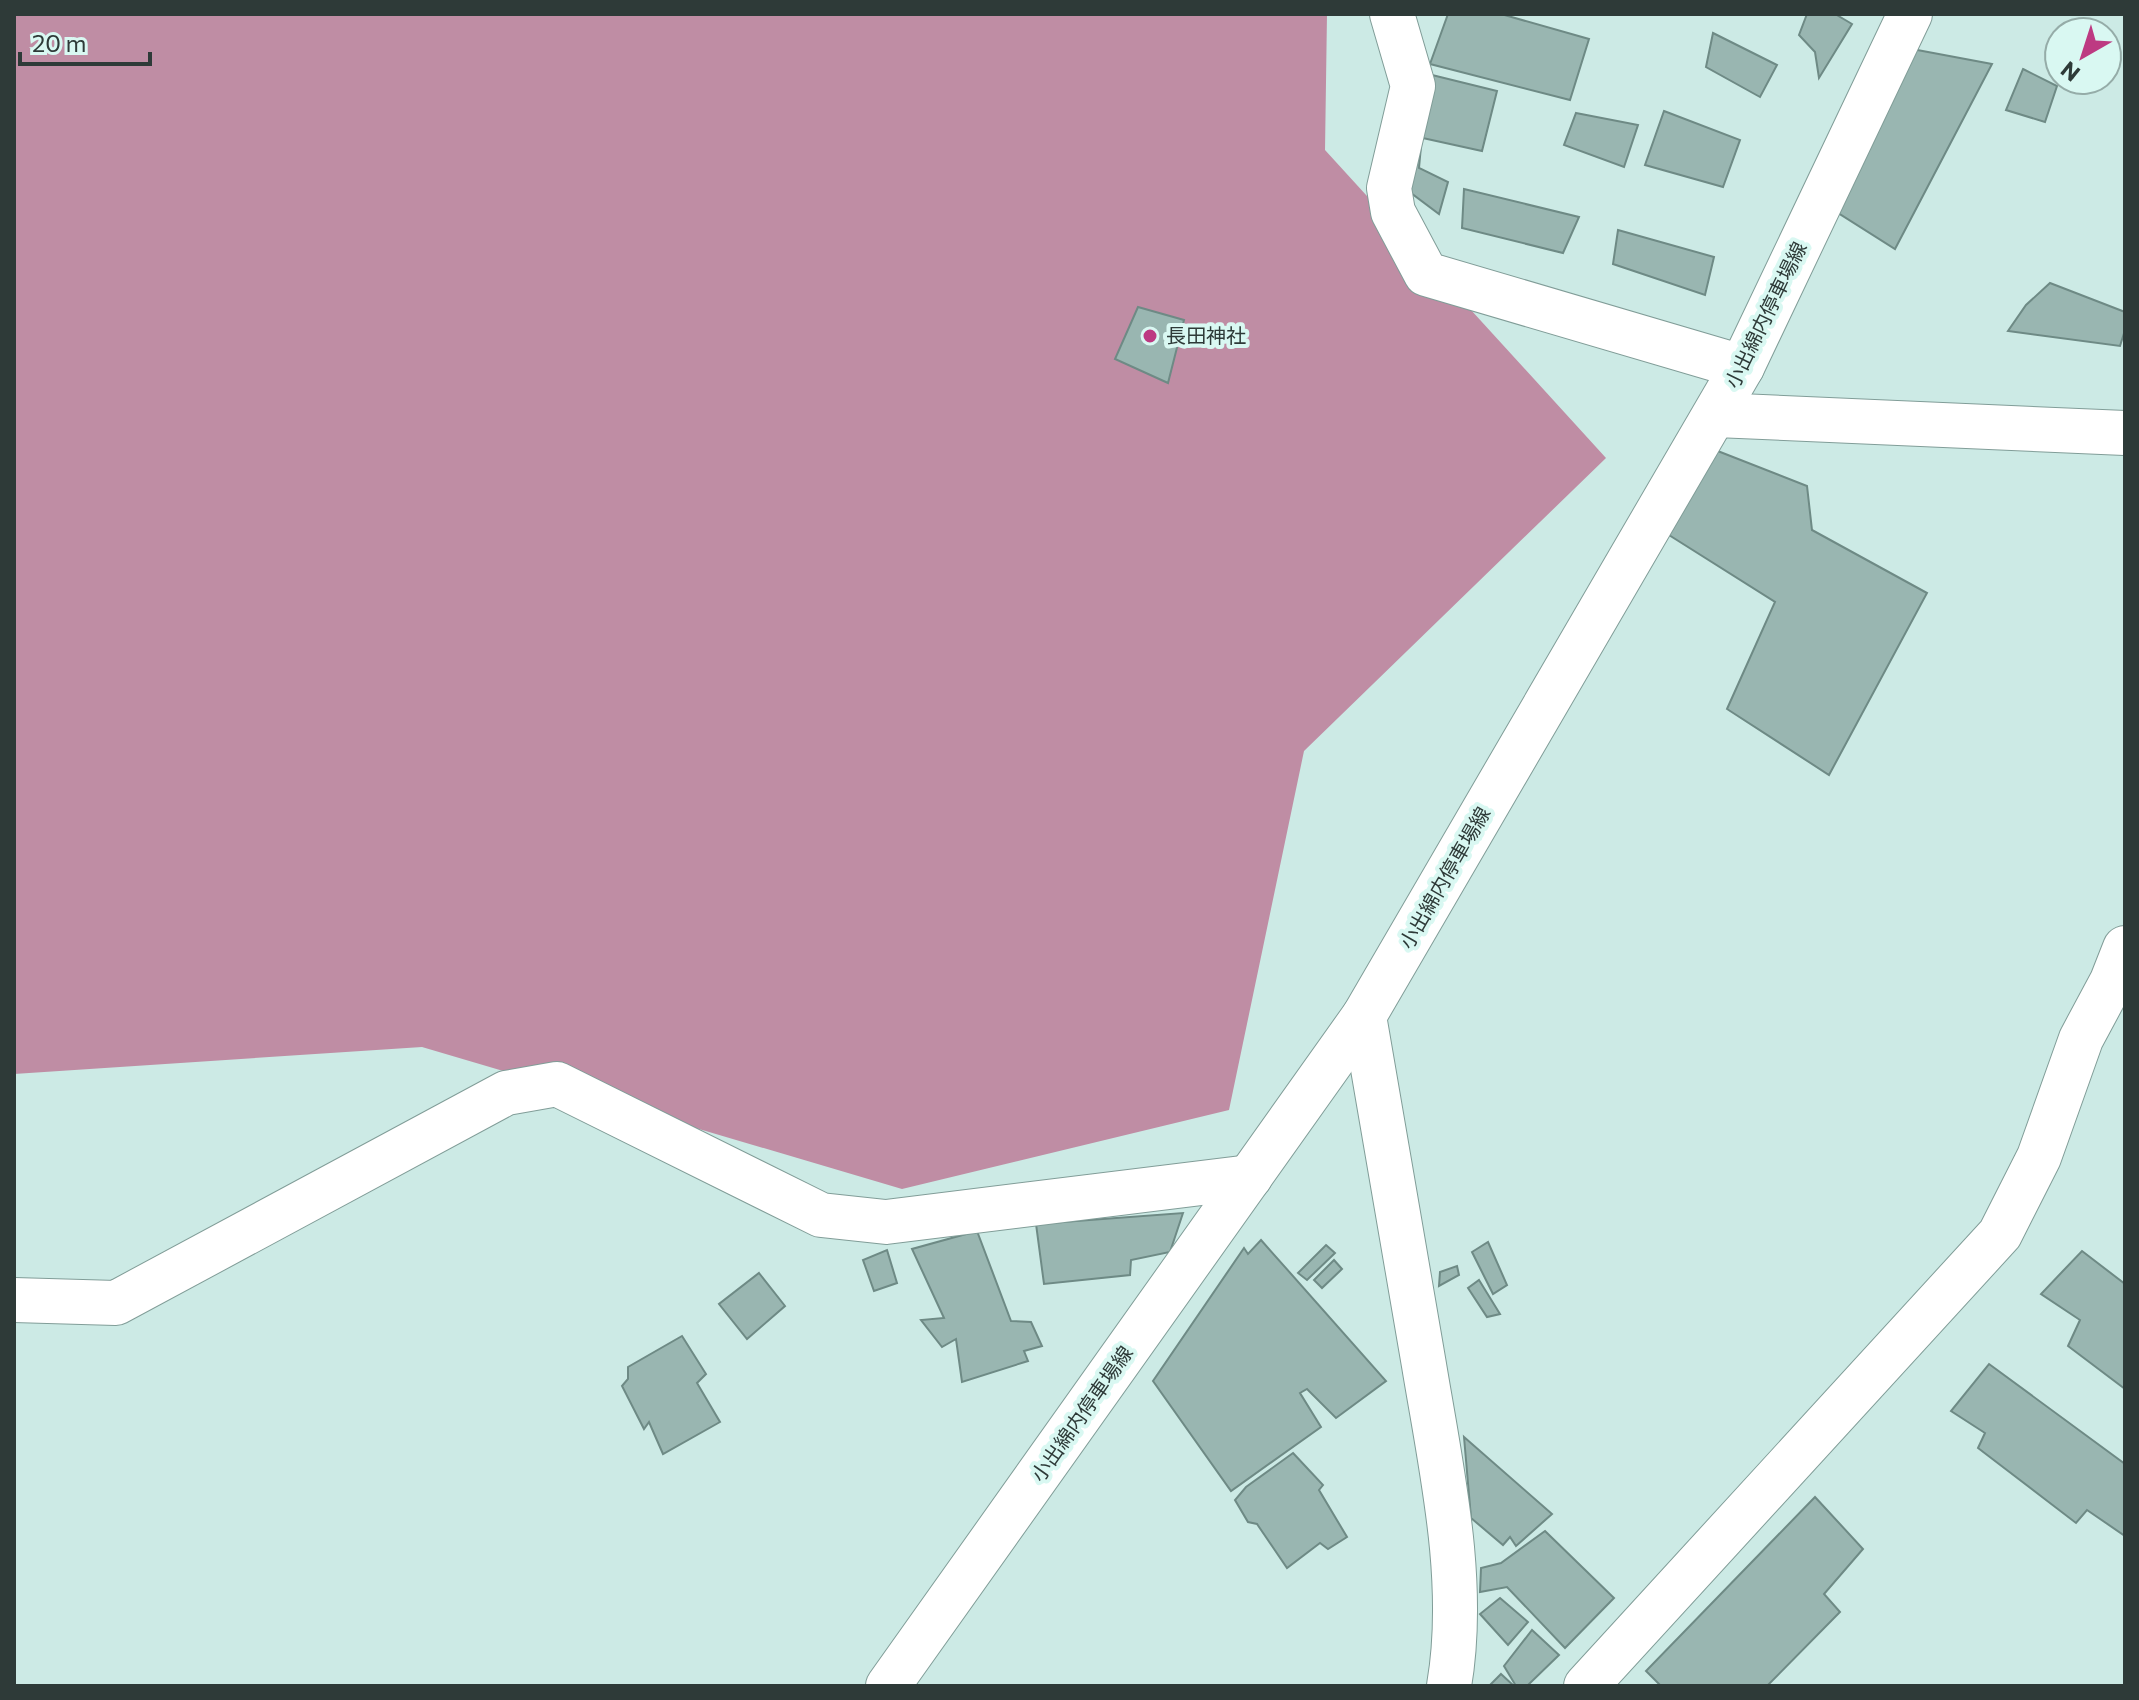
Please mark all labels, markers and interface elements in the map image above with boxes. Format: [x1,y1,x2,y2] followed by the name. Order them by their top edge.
[20,16,150,66] scale bar
[2043,16,2123,96] north arrow
[32,28,86,57] text: 20 m
[2055,56,2085,88] text: N
[1719,237,1811,392] street label: 小出綿内停車場線
[1166,323,1246,347] place label: 長田神社
[1141,327,1159,345] marker: 長田神社
[1394,802,1495,953] street label: 小出綿内停車場線
[1025,1341,1137,1486] street label: 小出綿内停車場線

